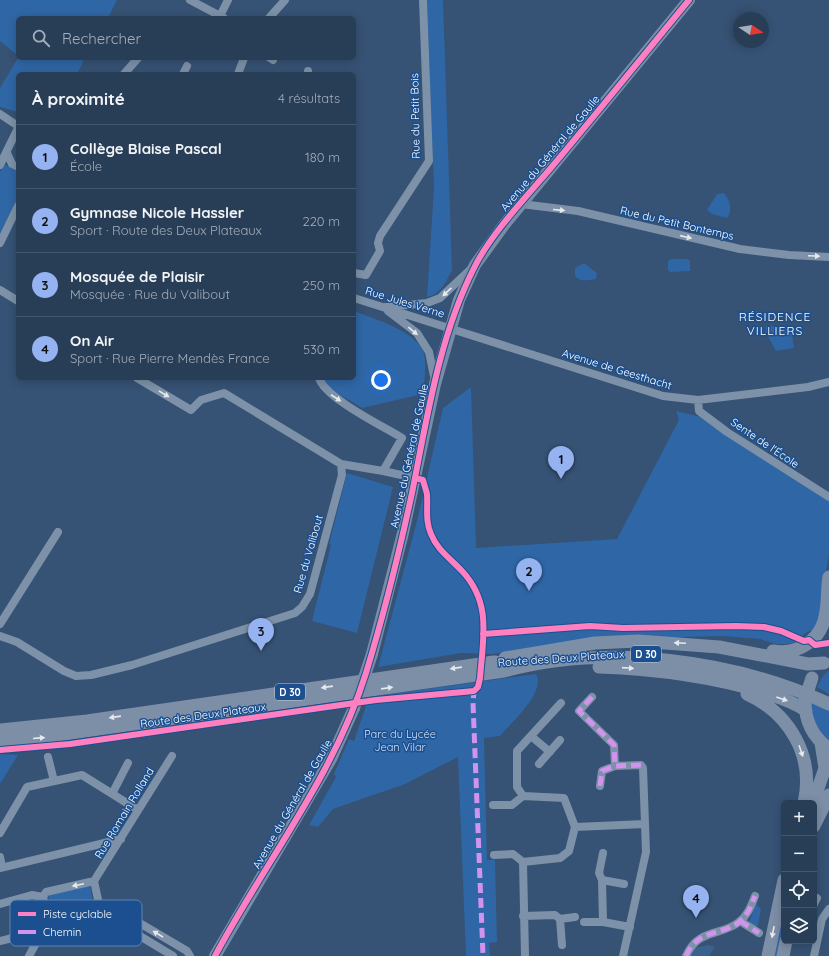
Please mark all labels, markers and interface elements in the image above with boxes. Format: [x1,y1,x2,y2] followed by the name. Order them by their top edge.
[733,12,769,48] north arrow
[16,16,356,60] search box
[30,27,52,49] icon: search
[62,29,141,48] text: Rechercher
[407,73,423,159] street label: Rue du Petit Bois
[32,88,125,109] text: À proximité
[278,90,340,106] text: 4 résultats
[497,92,603,214] street label: Avenue du Général de Gaulle
[70,139,222,158] text: Collège Blaise Pascal
[42,149,48,165] text: 1
[305,149,340,165] text: 180 m
[70,158,102,174] text: École
[70,203,244,222] text: Gymnase Nicole Hassler
[619,203,735,243] street label: Rue du Petit Bontemps
[553,206,565,213] one-way arrow
[41,213,49,229] text: 2
[302,213,340,229] text: 220 m
[70,222,262,238] text: Sport · Route des Deux Plateaux
[680,234,692,240] one-way arrow
[808,253,821,259] one-way arrow
[70,267,205,286] text: Mosquée de Plaisir
[42,277,48,293] text: 3
[303,277,340,293] text: 250 m
[364,283,446,321] street label: Rue Jules Verne
[70,286,230,302] text: Mosquée · Rue du Valibout
[441,287,452,296] one-way arrow
[739,309,811,338] district label: RÉSIDENCE VILLIERS
[408,326,419,335] one-way arrow
[70,331,114,350] text: On Air
[41,341,49,357] text: 4
[303,341,340,357] text: 530 m
[560,346,674,392] street label: Avenue de Geesthacht
[70,350,270,366] text: Sport · Rue Pierre Mendès France
[371,370,391,390] your location
[387,383,431,529] street label: Avenue du Général de Gaulle
[158,390,170,397] one-way arrow
[331,394,342,402] one-way arrow
[728,415,802,471] street label: Sente de l'École
[548,446,574,479] pin: 1
[290,513,326,595] street label: Rue du Valibout
[516,558,542,591] pin: 2
[248,618,274,651] pin: 3
[674,639,686,646] one-way arrow
[631,646,661,662] road number: D 30
[497,647,625,669] street label: Route des Deux Plateaux
[449,665,462,671] one-way arrow
[622,665,634,672] one-way arrow
[275,684,305,700] road number: D 30
[321,684,333,690] one-way arrow
[381,685,394,691] one-way arrow
[777,696,789,702] one-way arrow
[139,699,267,731] street label: Route des Deux Plateaux
[109,714,121,720] one-way arrow
[364,727,436,754] park label: Parc du Lycée Jean Vilar
[33,734,45,741] one-way arrow
[249,737,335,871] street label: Avenue du Général de Gaulle
[798,745,804,757] one-way arrow
[91,765,157,861] street label: Rue Romain Rolland
[781,800,817,944] map controls
[781,800,817,836] button: +
[781,836,817,872] button: −
[781,872,817,908] button: locate
[72,882,84,888] one-way arrow
[683,885,709,918] pin: 4
[10,900,142,946] legend
[43,907,112,921] text: Piste cyclable
[781,908,817,944] button: layers
[43,925,81,939] text: Chemin
[770,925,776,938] one-way arrow
[153,930,163,938] one-way arrow

